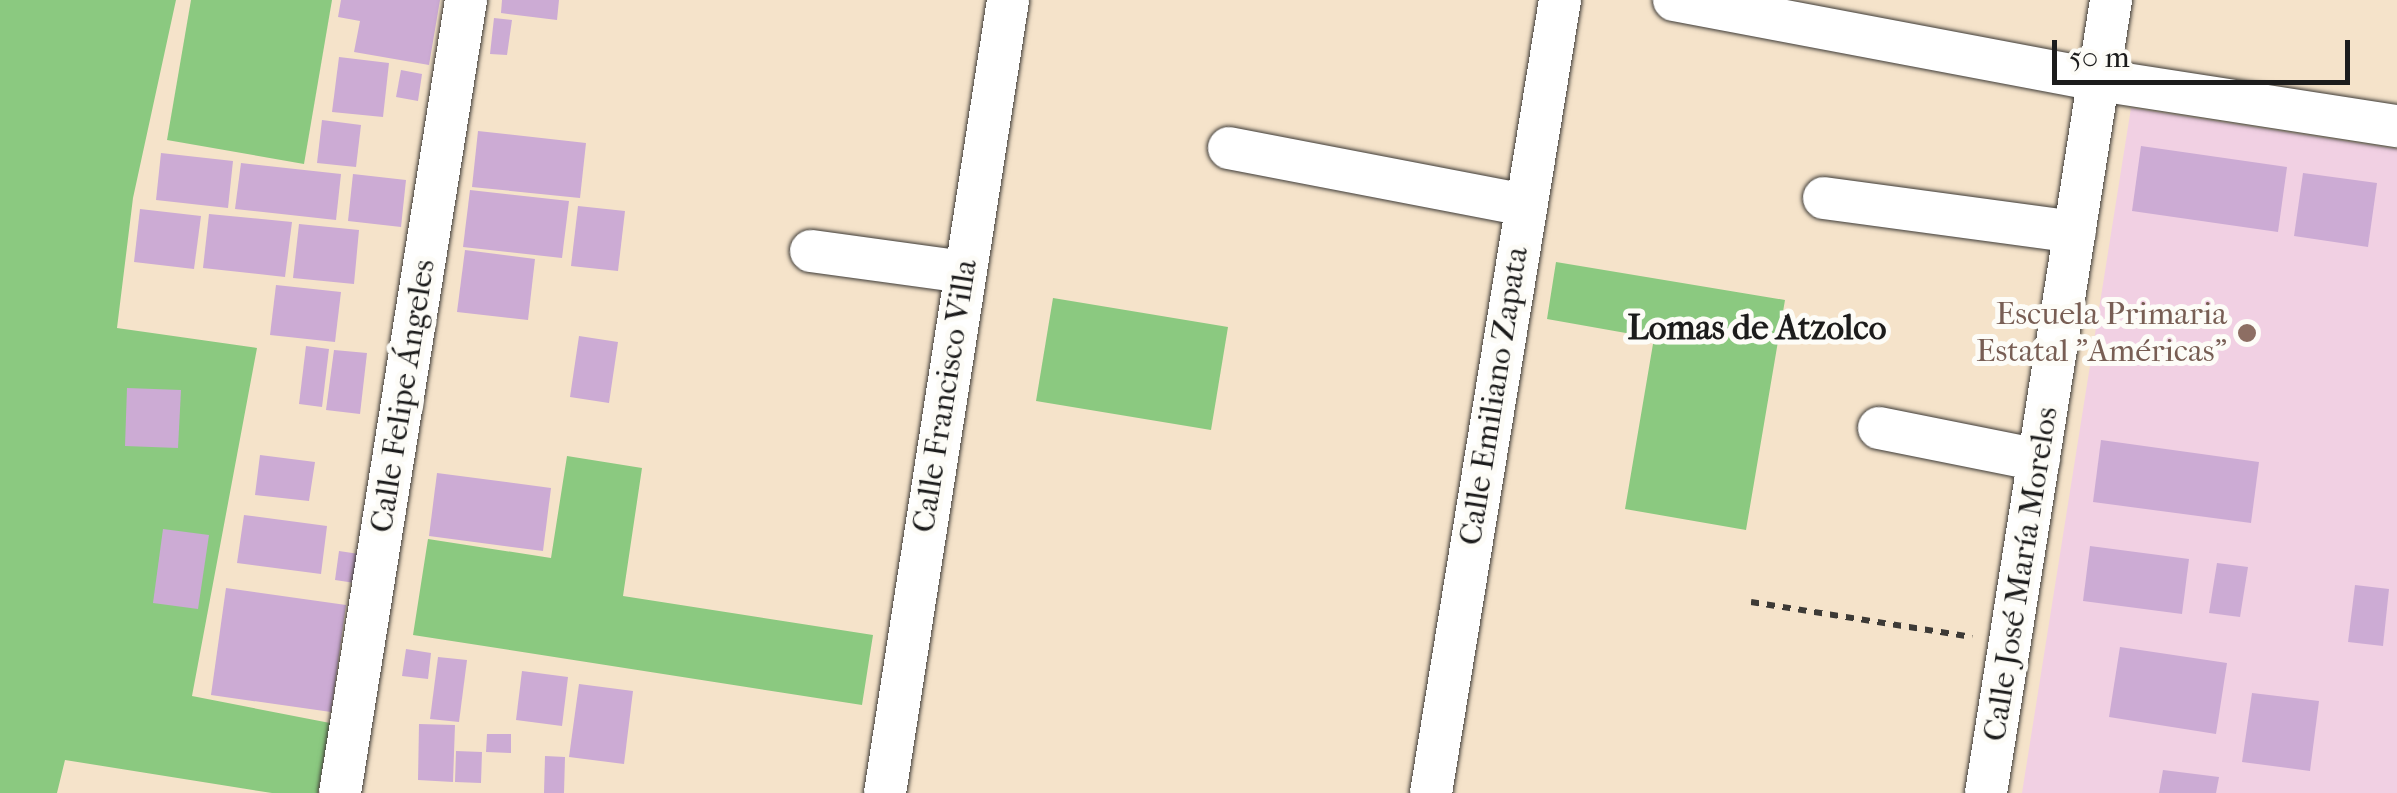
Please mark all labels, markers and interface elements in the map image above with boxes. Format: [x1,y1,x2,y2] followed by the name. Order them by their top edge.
[2057,20,2354,82] scale bar
[2069,40,2130,75] text: 50 m
[1451,244,1537,548] street label: Calle Emiliano Zapata
[362,257,444,535] street label: Calle Felipe Ángeles
[904,257,986,535] street label: Calle Francisco Villa
[1976,296,2227,371] place label: Escuela Primaria Estatal "Américas"
[1628,307,1886,349] district label: Lomas de Atzolco
[2236,322,2258,344] marker: Escuela Primaria Estatal "Américas"
[1976,404,2066,744] street label: Calle José María Morelos

